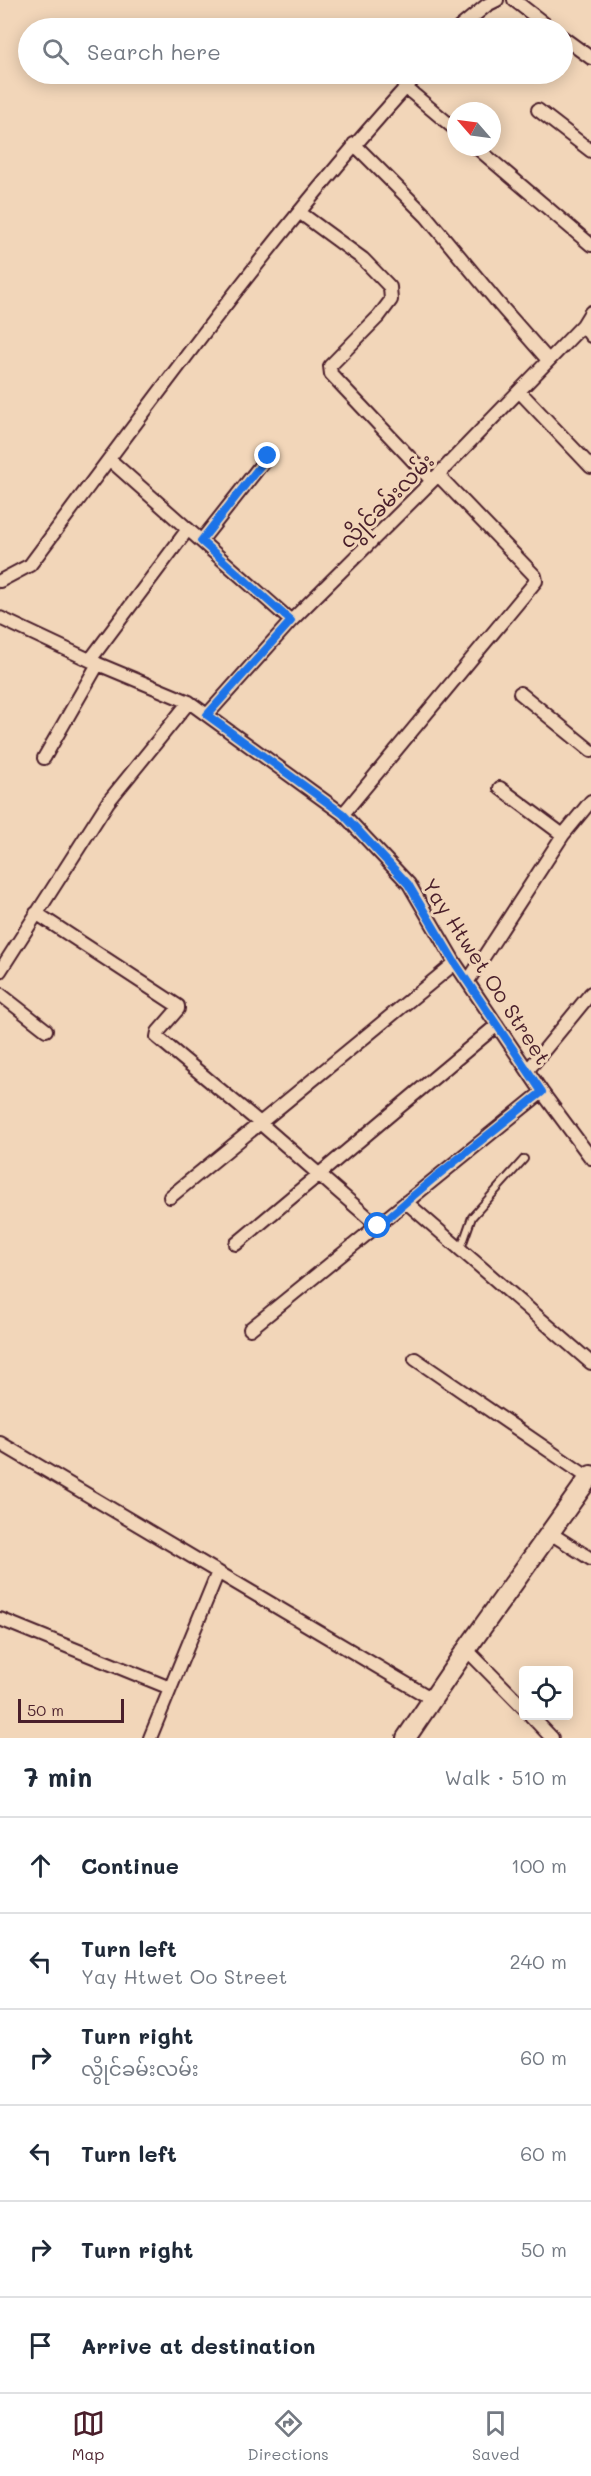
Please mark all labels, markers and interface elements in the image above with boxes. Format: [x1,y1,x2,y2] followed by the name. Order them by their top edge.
[18,18,573,84] search box
[39,35,72,68] icon: search
[87,37,221,66] text: Search here
[447,102,501,156] north arrow
[254,442,280,468] route end
[332,446,443,557] street label: လွိုင်ခမ်းလမ်း
[417,873,557,1069] street label: Yay Htwet Oo Street
[364,1212,390,1238] route start
[519,1666,573,1720] map controls
[519,1666,573,1720] button: locate
[18,1696,124,1724] scale bar
[27,1699,64,1720] text: 50 m
[24,1760,92,1794] text: 7 min
[445,1764,567,1790] text: Walk · 510 m
[24,1849,57,1882] icon: ahead
[81,1851,179,1880] text: Continue
[511,1852,567,1878] text: 100 m
[81,1934,177,1963] text: Turn left
[24,1945,57,1978] icon: left
[509,1948,567,1974] text: 240 m
[81,1963,287,1989] text: Yay Htwet Oo Street
[81,2021,193,2050] text: Turn right
[24,2041,57,2074] icon: right
[520,2044,567,2070] text: 60 m
[81,2055,199,2081] text: လွိုင်ခမ်းလမ်း
[24,2137,57,2170] icon: left
[81,2139,177,2168] text: Turn left
[520,2140,567,2166] text: 60 m
[24,2233,57,2266] icon: right
[81,2235,193,2264] text: Turn right
[521,2236,567,2262] text: 50 m
[24,2329,57,2362] icon: arrive
[81,2331,316,2360] text: Arrive at destination
[72,2407,105,2464] tab: Map
[248,2407,329,2464] tab: Directions
[472,2407,519,2464] tab: Saved

